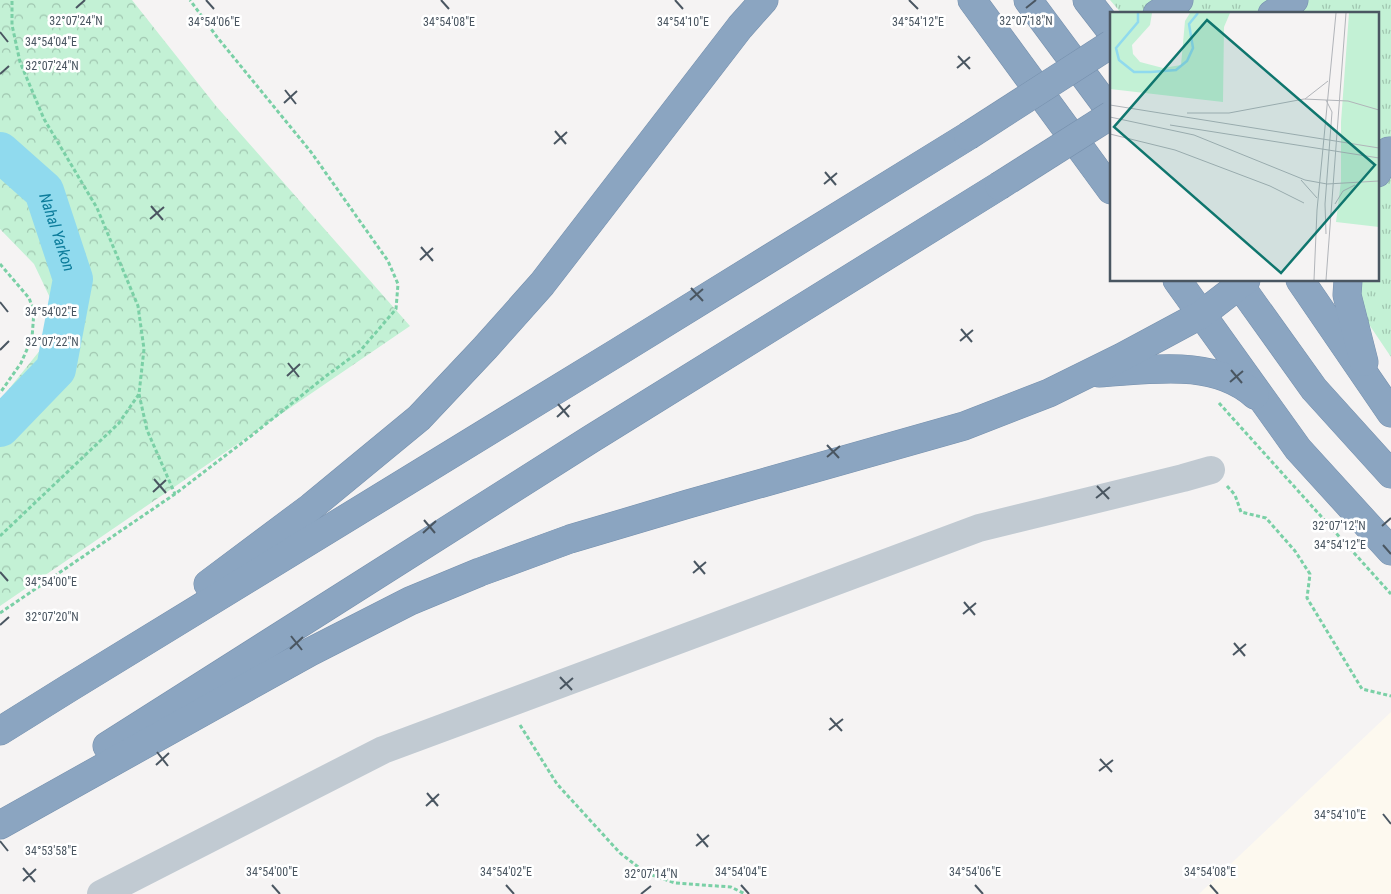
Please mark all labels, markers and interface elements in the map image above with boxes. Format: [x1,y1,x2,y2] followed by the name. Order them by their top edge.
[1110,12,1378,281] inset map
[49,14,103,28] text: 32°07'24"N
[999,14,1053,28] text: 32°07'18"N
[188,15,240,29] text: 34°54'06"E
[423,15,475,29] text: 34°54'08"E
[657,15,709,29] text: 34°54'10"E
[892,15,944,29] text: 34°54'12"E
[25,35,77,49] text: 34°54'04"E
[25,59,79,73] text: 32°07'24"N
[36,190,79,274] water label: Nahal Yarkon
[25,305,77,319] text: 34°54'02"E
[25,335,79,349] text: 32°07'22"N
[1312,519,1366,533] text: 32°07'12"N
[1314,538,1366,552] text: 34°54'12"E
[25,575,77,589] text: 34°54'00"E
[25,610,79,624] text: 32°07'20"N
[1314,808,1366,822] text: 34°54'10"E
[25,844,77,858] text: 34°53'58"E
[246,865,298,879] text: 34°54'00"E
[480,865,532,879] text: 34°54'02"E
[715,865,767,879] text: 34°54'04"E
[949,865,1001,879] text: 34°54'06"E
[1184,865,1236,879] text: 34°54'08"E
[624,867,678,881] text: 32°07'14"N

